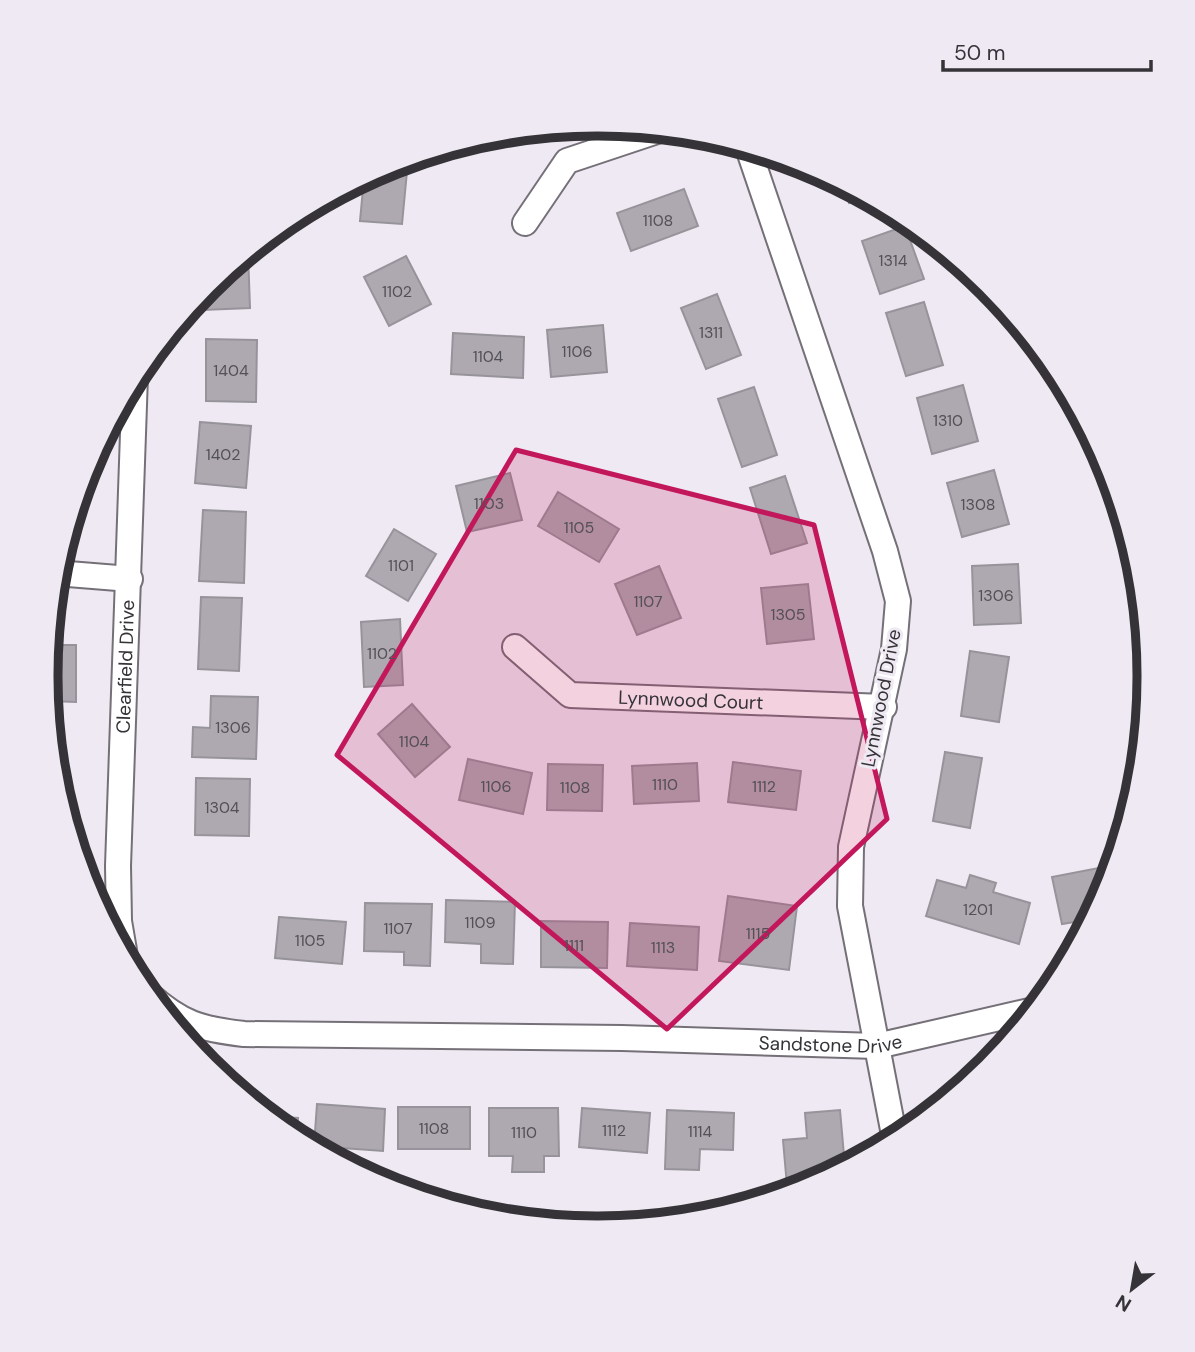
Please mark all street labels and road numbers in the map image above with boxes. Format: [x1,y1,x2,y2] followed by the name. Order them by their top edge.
[110,599,140,734] street label: Clearfield Drive
[855,627,907,769] street label: Lynnwood Drive
[618,684,764,715] street label: Lynnwood Court
[758,1028,904,1059] street label: Sandstone Drive

